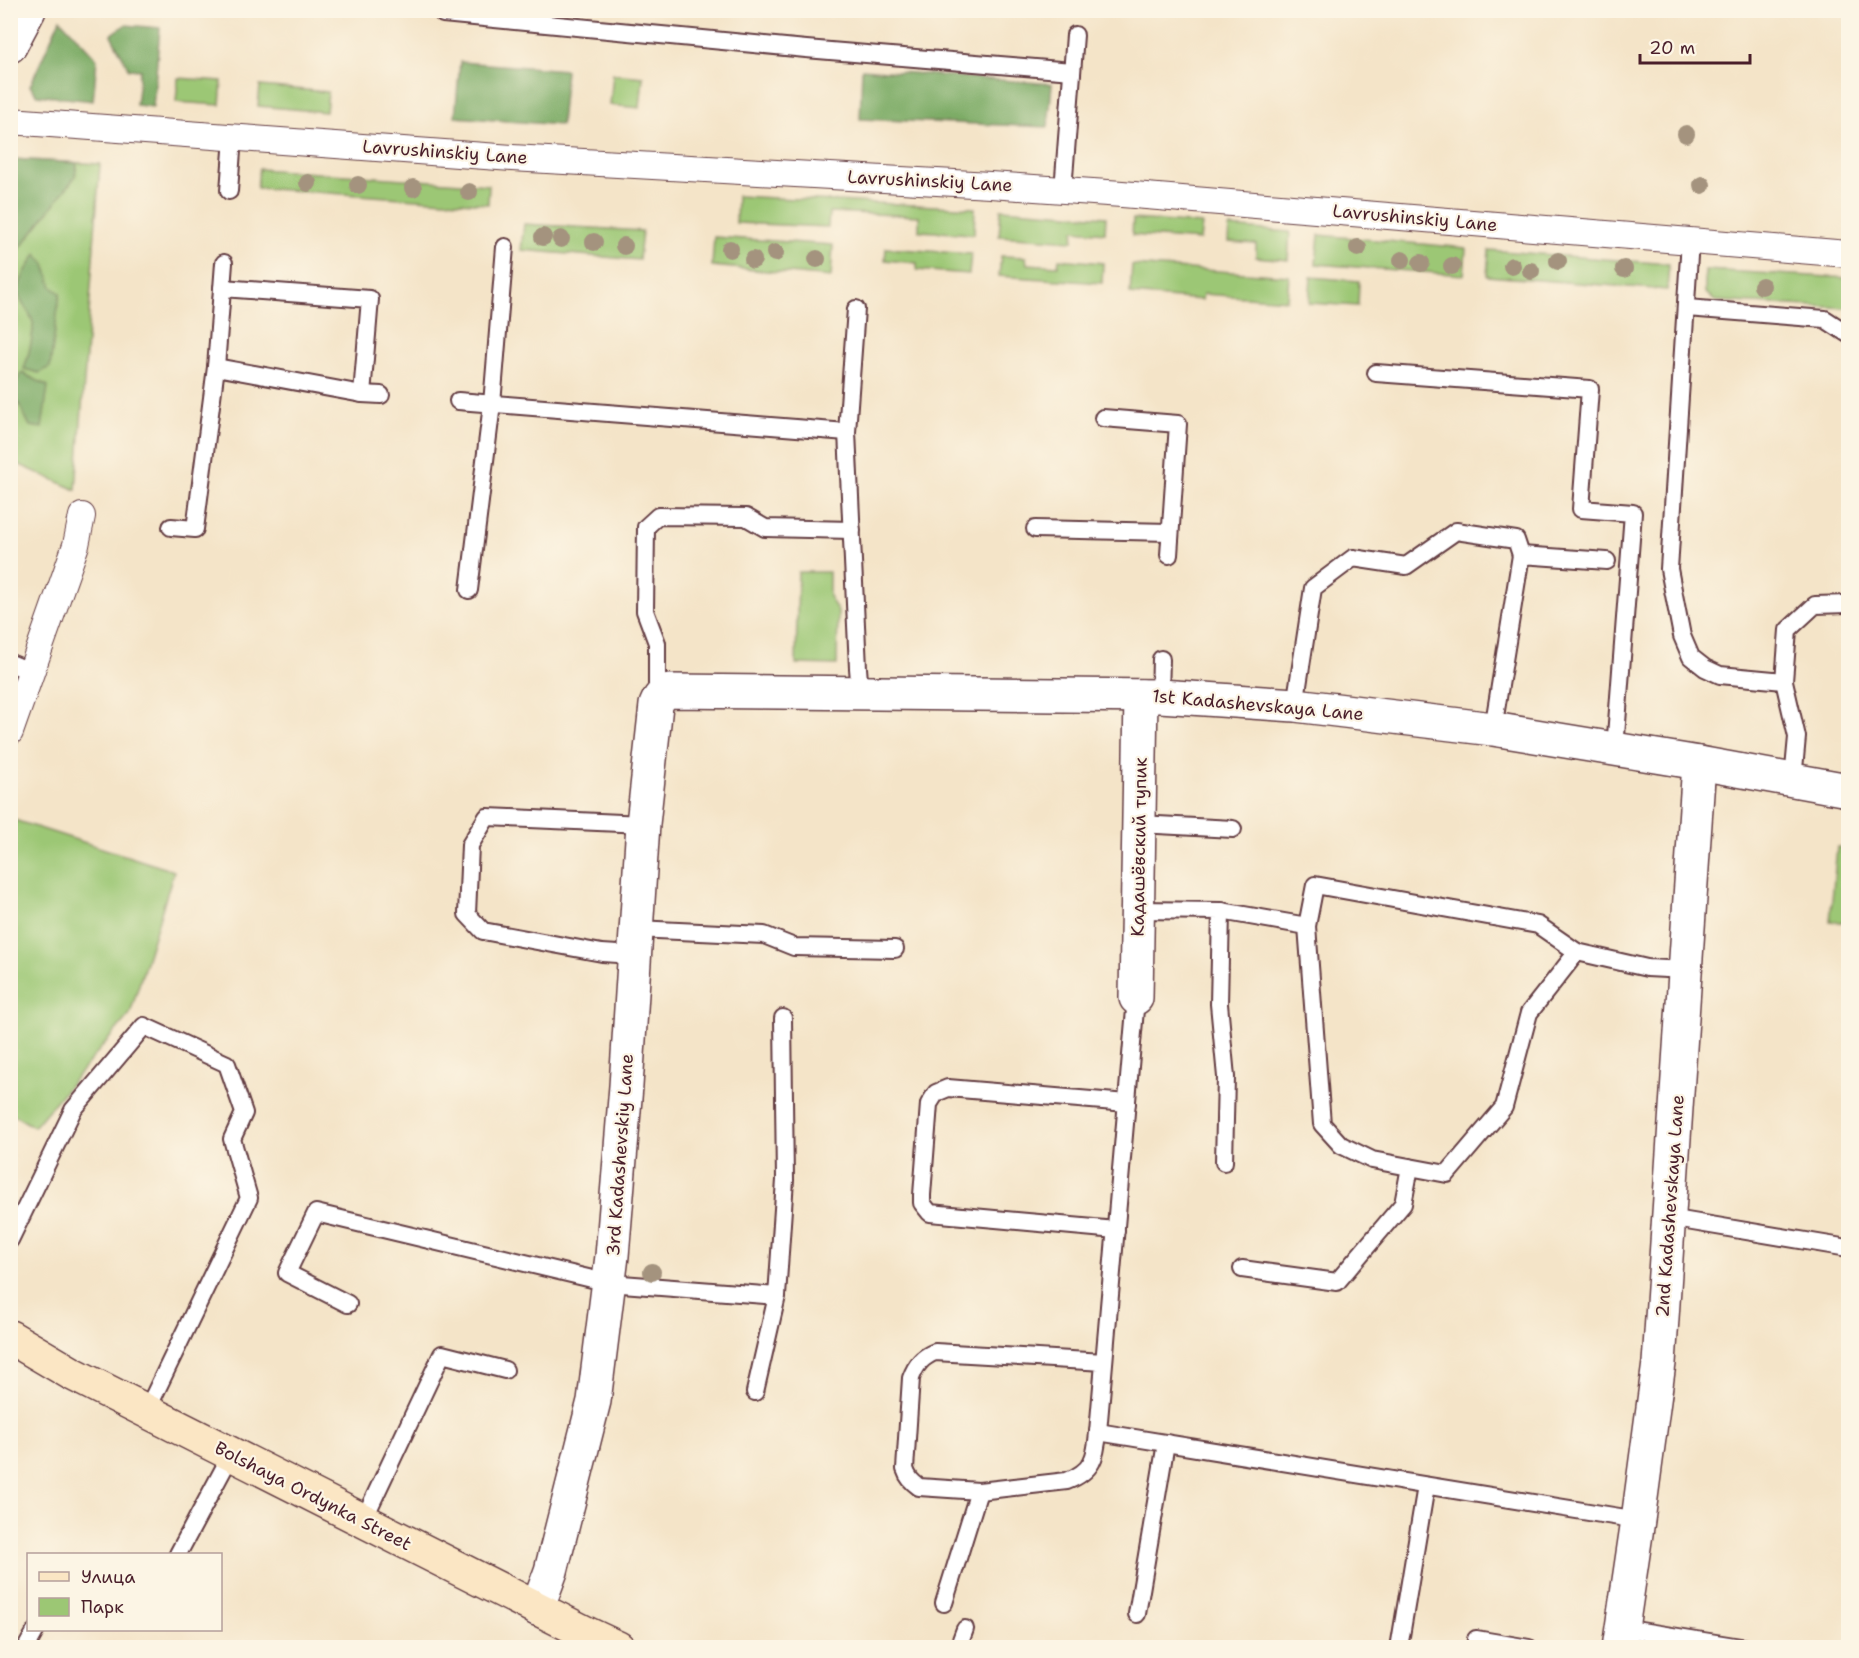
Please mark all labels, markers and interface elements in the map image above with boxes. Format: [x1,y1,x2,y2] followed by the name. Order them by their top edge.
[1640,27,1750,65] scale bar
[1649,36,1695,60] text: 20 m
[362,134,528,170] street label: Lavrushinskiy Lane
[847,165,1013,197] street label: Lavrushinskiy Lane
[1332,199,1498,237] street label: Lavrushinskiy Lane
[1151,684,1365,726] street label: 1st Kadashevskaya Lane
[1125,757,1153,937] street label: Кадашёвский тупик
[601,1053,639,1257] street label: 3rd Kadashevskiy Lane
[1650,1094,1690,1318] street label: 2nd Kadashevskaya Lane
[210,1436,416,1556] street label: Bolshaya Ordynka Street
[27,1553,222,1631] legend
[81,1565,135,1589] text: Улица
[81,1595,124,1619] text: Парк

